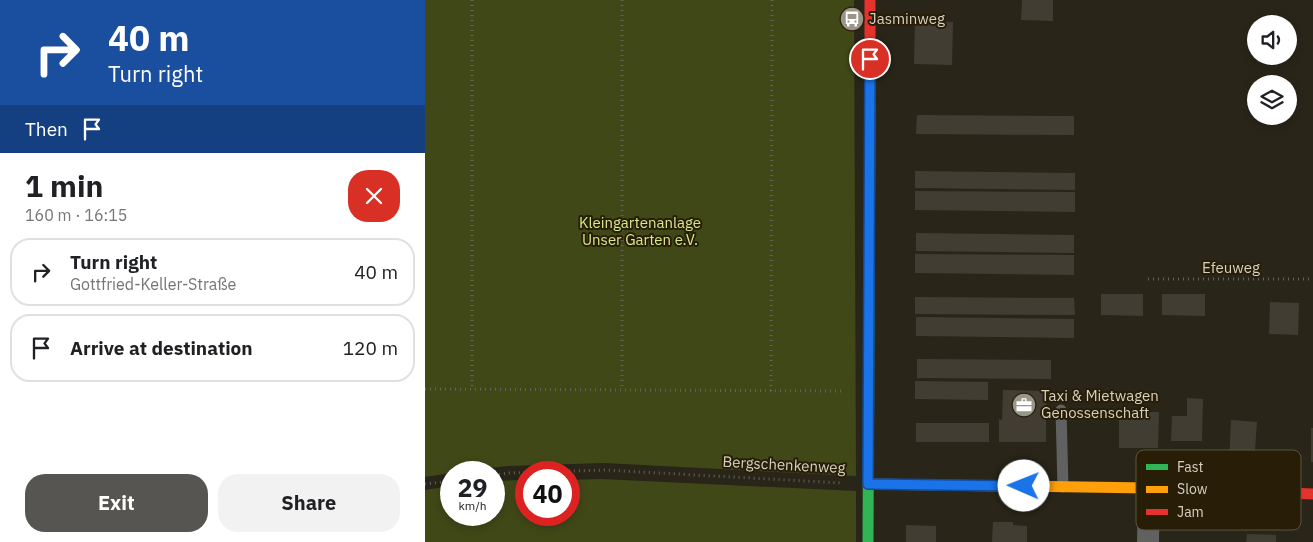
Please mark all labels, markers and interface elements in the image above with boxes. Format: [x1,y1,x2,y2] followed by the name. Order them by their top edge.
[839,6,865,32] bus stop icon: Jasminweg
[869,9,945,28] place label: Jasminweg
[108,15,190,61] text: 40 m
[1247,15,1297,125] map controls
[1247,15,1297,65] button: sound
[25,20,90,85] icon: right
[849,38,891,80] pin
[856,45,884,73] icon: arrive
[108,59,203,88] text: Turn right
[1247,75,1297,125] button: layers
[78,115,106,143] icon: arrive
[25,117,68,141] text: Then
[25,166,103,205] text: 1 min
[348,170,400,222] button: close
[25,205,127,225] text: 160 m · 16:15
[579,213,701,249] park label: Kleingartenanlage Unser Garten e.V.
[70,250,157,274] text: Turn right
[27,258,55,286] icon: right
[1202,258,1260,277] street label: Efeuweg
[354,260,398,284] text: 40 m
[70,274,236,294] text: Gottfried-Keller-Straße
[27,334,55,362] icon: arrive
[70,336,253,360] text: Arrive at destination
[343,336,398,360] text: 120 m
[1041,386,1159,422] place label: Taxi & Mietwagen Genossenschaft
[1011,392,1037,418] office icon: Taxi & Mietwagen Genossenschaft
[1136,450,1301,530] legend
[722,452,846,477] street label: Bergschenkenweg
[1177,458,1203,476] text: Fast
[997,459,1049,511] position arrow
[515,461,580,526] speed limit sign: 40
[457,471,488,504] text: 29
[25,474,208,532] button: Exit
[218,474,400,532] button: Share
[1177,480,1208,498] text: Slow
[458,498,487,513] text: km/h
[1177,503,1204,521] text: Jam

